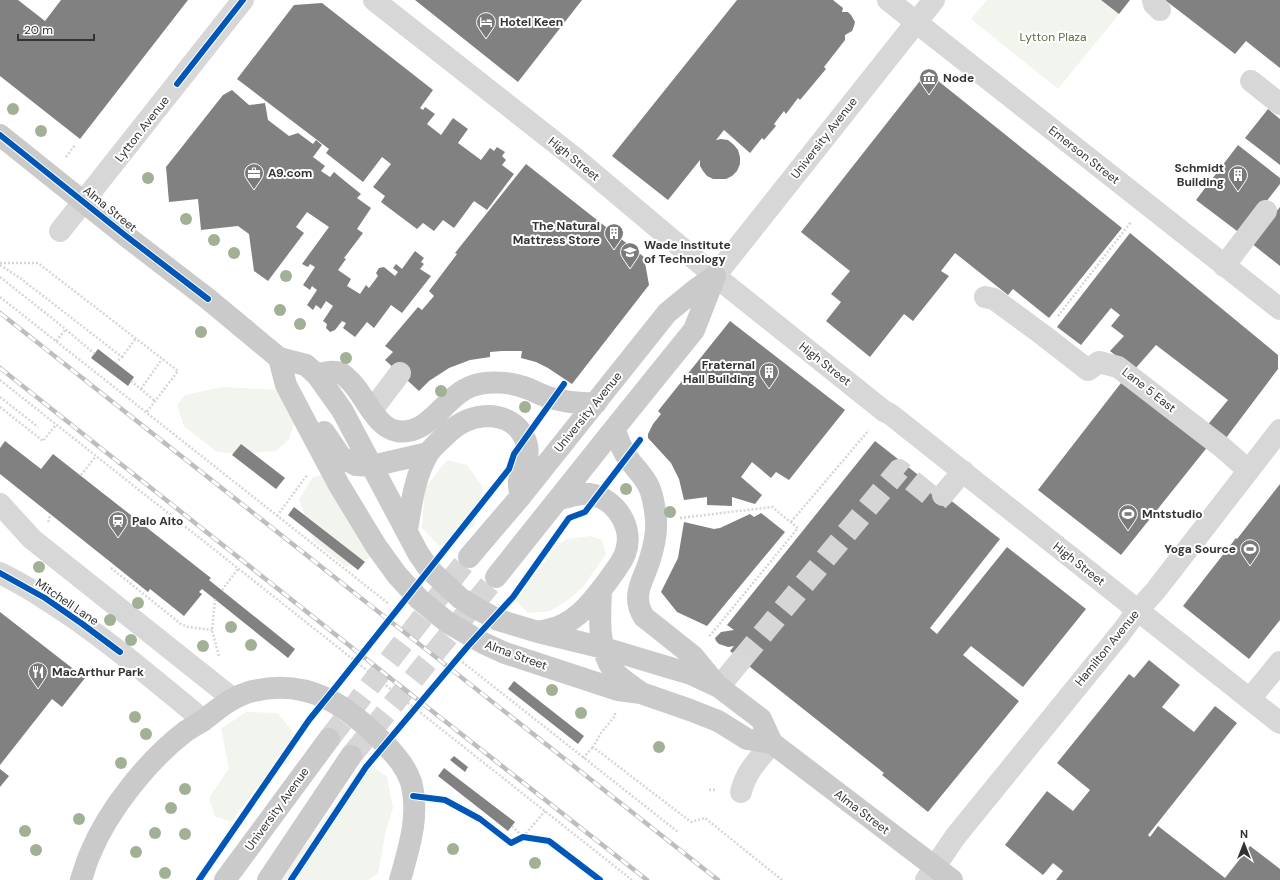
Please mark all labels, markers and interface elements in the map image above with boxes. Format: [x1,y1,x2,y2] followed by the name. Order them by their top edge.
[475,11,497,39] hotel icon: Hotel Keen
[500,14,563,30] place label: Hotel Keen
[18,16,94,42] scale bar
[24,22,53,38] text: 20 m
[1020,29,1086,45] park label: Lytton Plaza
[918,67,940,95] museum icon: Node
[943,70,974,86] place label: Node
[111,93,173,165] street label: Lytton Avenue
[787,94,861,182] street label: University Avenue
[1045,122,1123,188] street label: Emerson Street
[545,133,603,185] street label: High Street
[1174,160,1224,190] place label: Schmidt Building
[243,162,265,190] office icon: A9.com
[1227,164,1249,192] building icon: Schmidt Building
[268,165,312,181] place label: A9.com
[80,182,141,236] street label: Alma Street
[513,218,600,248] place label: The Natural Mattress Store
[603,222,625,250] building icon: The Natural Mattress Store
[644,237,731,267] place label: Wade Institute of Technology
[619,241,641,269] school or university icon: Wade Institute of Technology
[796,339,855,390] street label: High Street
[683,357,755,387] place label: Fraternal Hall Building
[758,361,780,389] building icon: Fraternal Hall Building
[1119,364,1179,416] street label: Lane 5 East
[551,368,626,456] street label: University Avenue
[1117,503,1139,531] sports icon: Mntstudio
[1142,506,1203,522] place label: Mntstudio
[107,510,129,538] station icon: Palo Alto
[132,513,183,529] place label: Palo Alto
[1239,538,1261,566] sports icon: Yoga Source
[1050,539,1109,590] street label: High Street
[1164,541,1236,557] place label: Yoga Source
[32,575,102,629] street label: Mitchell Lane
[1071,607,1143,689] street label: Hamilton Avenue
[483,636,550,674] street label: Alma Street
[27,661,49,689] restaurant icon: MacArthur Park
[52,664,144,680] place label: MacArthur Park
[241,764,313,854] street label: University Avenue
[831,786,893,838] street label: Alma Street
[1224,824,1264,864] north arrow
[1240,827,1248,841] text: N

